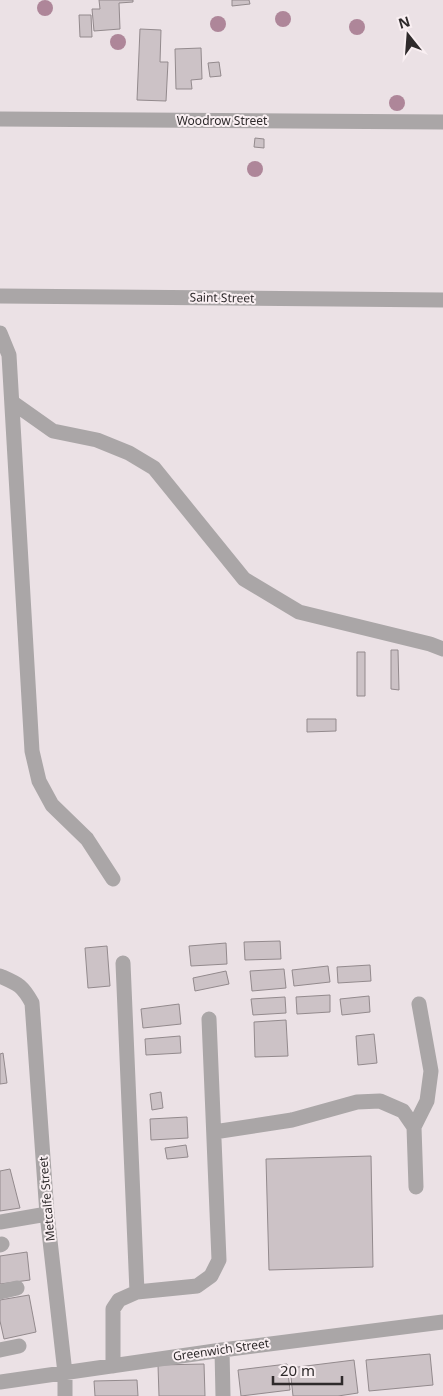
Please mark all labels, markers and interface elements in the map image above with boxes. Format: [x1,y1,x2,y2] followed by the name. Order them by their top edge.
[383,10,433,60] north arrow
[396,11,412,33] text: N
[177,112,268,129] street label: Woodrow Street
[189,288,255,307] street label: Saint Street
[34,1155,59,1242] street label: Metcalfe Street
[172,1334,271,1365] street label: Greenwich Street
[273,1354,342,1386] scale bar
[280,1360,315,1380] text: 20 m

